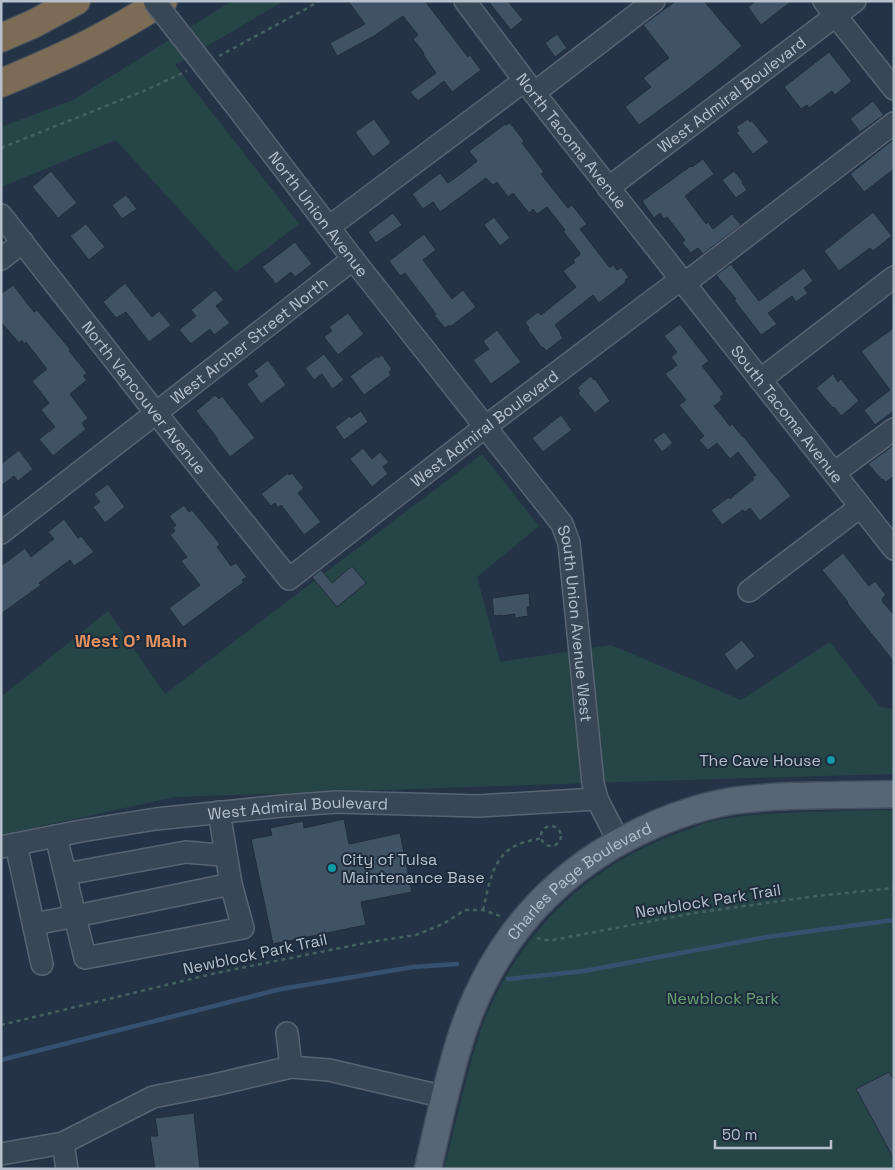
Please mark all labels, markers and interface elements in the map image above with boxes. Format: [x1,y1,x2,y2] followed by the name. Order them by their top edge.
[653,31,810,157] street label: West Admiral Boulevard
[512,69,632,213] street label: North Tacoma Avenue
[264,147,373,281] street label: North Union Avenue
[166,272,332,409] street label: West Archer Street North
[77,317,211,478] street label: North Vancouver Avenue
[726,341,848,487] street label: South Tacoma Avenue
[406,365,563,491] street label: West Admiral Boulevard
[553,522,597,723] street label: South Union Avenue West
[75,629,187,652] district label: West O' Main
[699,750,821,771] place label: The Cave House
[825,754,837,766] marker: The Cave House
[207,791,388,824] street label: West Admiral Boulevard
[502,817,655,944] street label: Charles Page Boulevard
[342,849,485,888] place label: City of Tulsa Maintenance Base
[326,862,338,874] marker: City of Tulsa Maintenance Base
[634,879,782,923] street label: Newblock Park Trail
[181,928,329,980] street label: Newblock Park Trail
[667,988,780,1009] park label: Newblock Park
[715,1118,831,1150] scale bar
[722,1125,757,1144] text: 50 m

